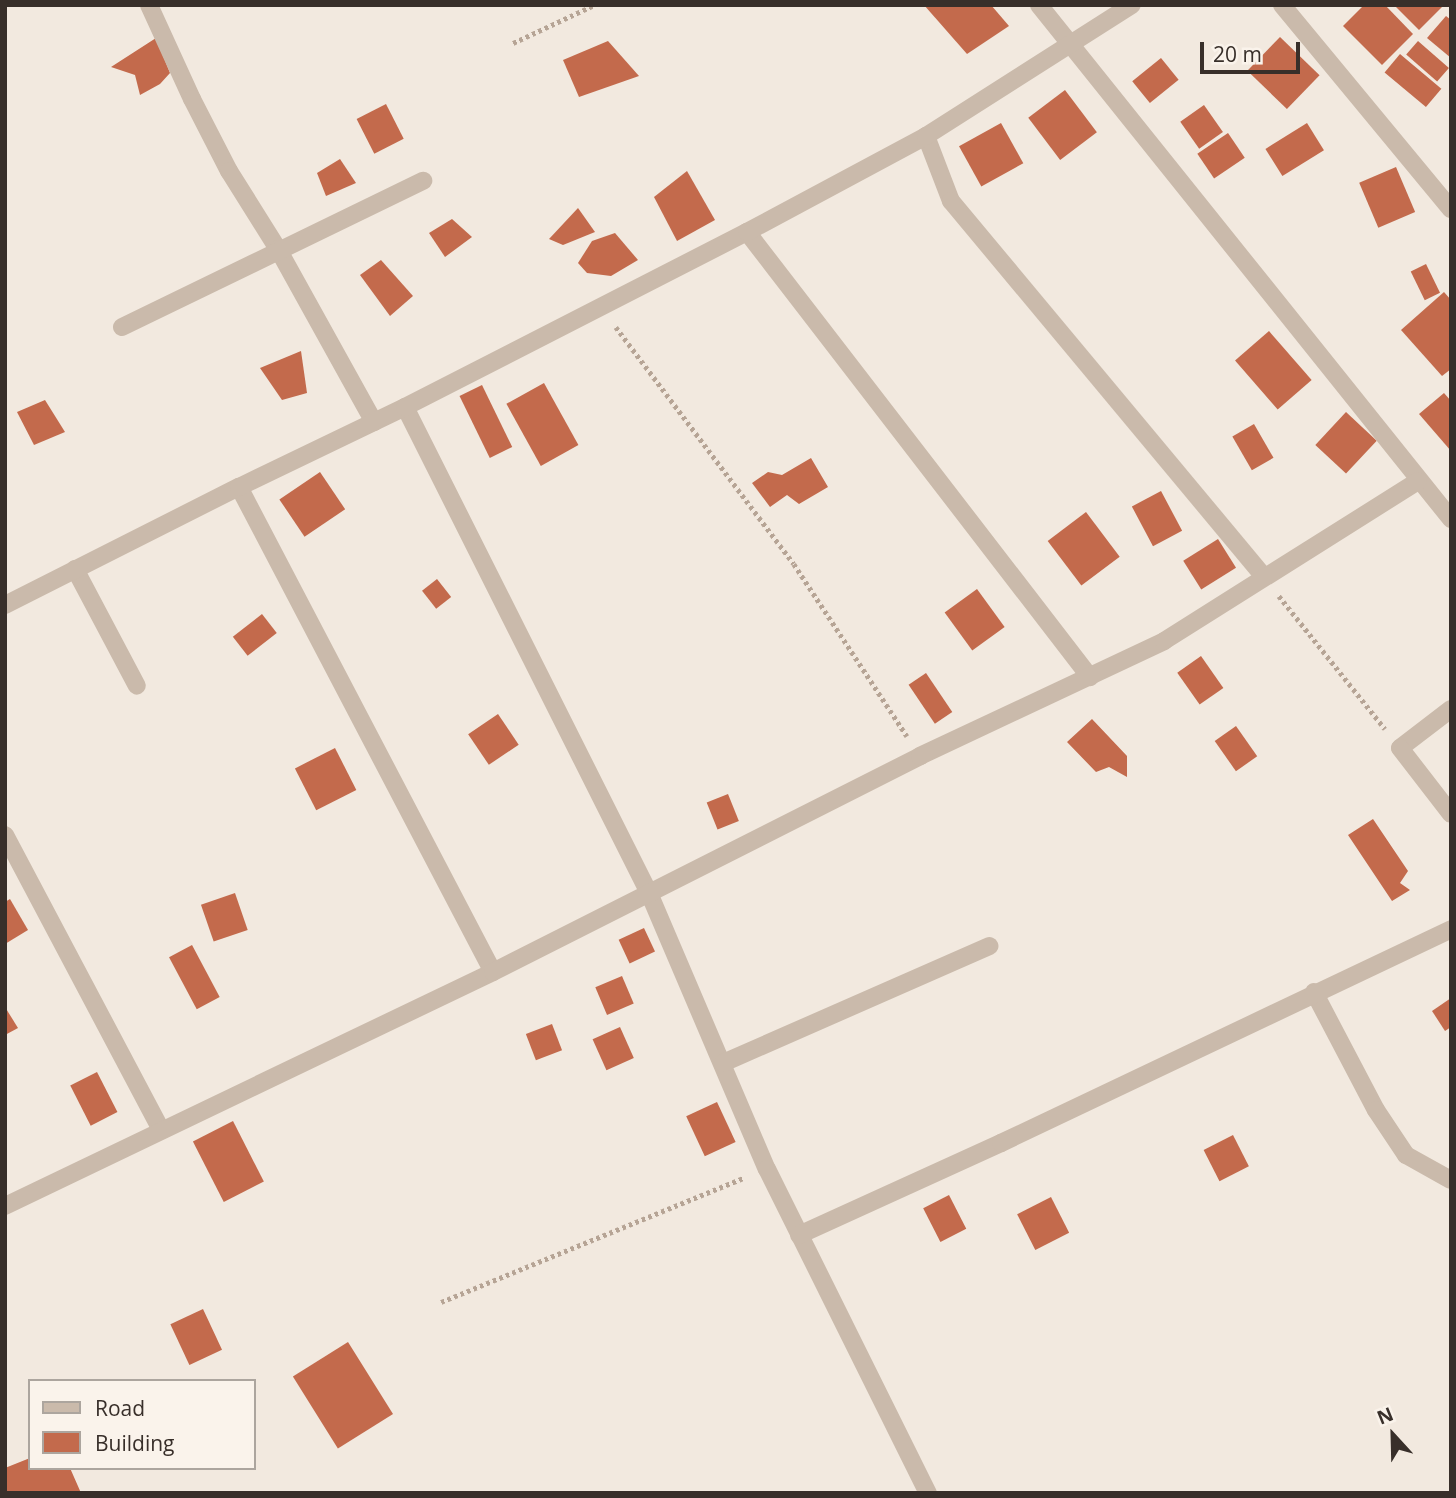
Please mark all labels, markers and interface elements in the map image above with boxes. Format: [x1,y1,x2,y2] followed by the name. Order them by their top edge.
[1204,28,1304,72] scale bar
[1213,40,1262,68] text: 20 m
[28,1379,256,1470] legend
[95,1394,145,1422] text: Road
[1358,1400,1428,1470] north arrow
[1373,1401,1397,1430] text: N
[95,1429,174,1457] text: Building

